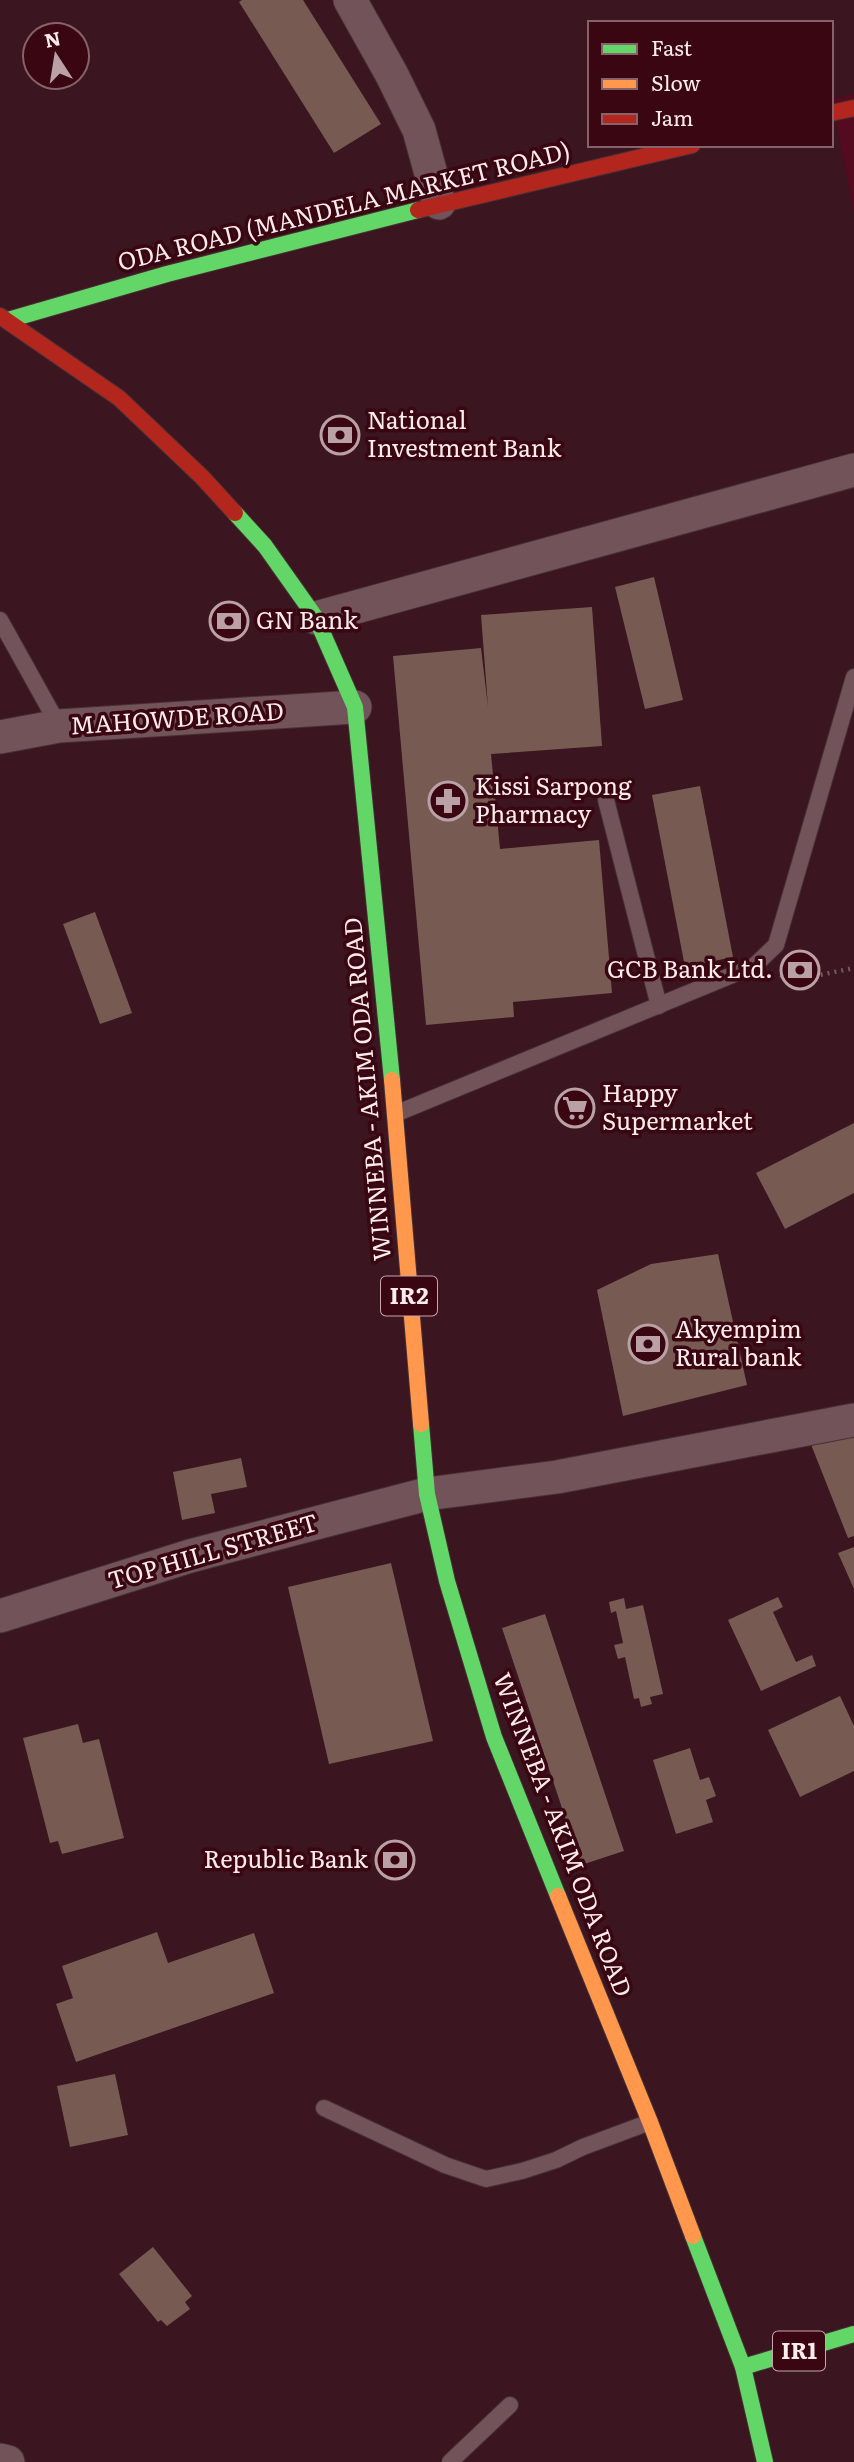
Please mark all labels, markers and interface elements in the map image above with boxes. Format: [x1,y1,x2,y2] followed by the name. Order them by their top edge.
[21,21,91,91] north arrow
[588,21,833,147] legend
[42,23,63,54] text: N
[651,31,692,62] text: Fast
[651,66,701,97] text: Slow
[651,101,693,132] text: Jam
[113,131,573,278] street label: ODA ROAD (MANDELA MARKET ROAD)
[367,401,562,464] place label: National Investment Bank
[319,414,361,456] bank icon: National Investment Bank
[208,600,250,642] bank icon: GN Bank
[256,601,358,636] place label: GN Bank
[69,692,285,741] street label: MAHOWDE ROAD
[475,767,632,830] place label: Kissi Sarpong Pharmacy
[427,780,469,822] pharmacy icon: Kissi Sarpong Pharmacy
[333,916,398,1262] street label: WINNEBA - AKIM ODA ROAD
[779,949,821,991] bank icon: GCB Bank Ltd.
[607,950,773,985] place label: GCB Bank Ltd.
[602,1074,753,1137] place label: Happy Supermarket
[554,1087,596,1129] supermarket icon: Happy Supermarket
[381,1276,437,1316] road number: IR2
[675,1310,802,1373] place label: Akyempim Rural bank
[627,1323,669,1365] bank icon: Akyempim Rural bank
[103,1503,321,1596] street label: TOP HILL STREET
[486,1667,642,2001] street label: WINNEBA - AKIM ODA ROAD
[374,1839,416,1881] bank icon: Republic Bank
[204,1840,368,1875] place label: Republic Bank
[773,2332,825,2370] road number: IR1

